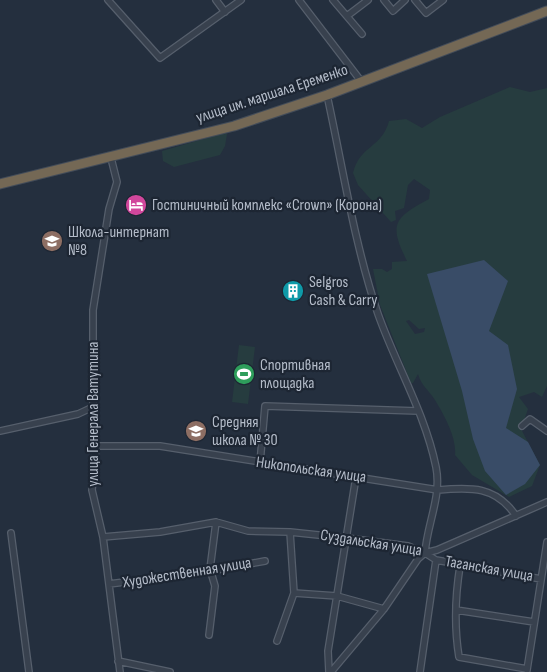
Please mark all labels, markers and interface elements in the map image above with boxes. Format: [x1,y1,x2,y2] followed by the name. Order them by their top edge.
[194,60,350,128] street label: улица им. маршала Еременко
[124,193,148,217] hotel icon: Гостиничный комплекс «Crown» (Корона)
[152,196,382,215] place label: Гостиничный комплекс «Crown» (Корона)
[68,223,169,260] place label: Школа-интернат №8
[40,229,64,253] school or university icon: Школа-интернат №8
[309,273,378,310] place label: Selgros Cash & Carry
[281,279,305,303] building icon: Selgros Cash & Carry
[84,342,103,487] street label: улица Генерала Ватутина
[260,356,331,393] place label: Спортивная площадка
[232,362,256,386] sports icon: Спортивная площадка
[212,413,278,450] place label: Средняя школа № 30
[184,419,208,443] school or university icon: Средняя школа № 30
[255,453,367,487] street label: Никопольская улица
[319,526,423,560] street label: Суздальская улица
[444,552,534,586] street label: Таганская улица
[120,553,253,593] street label: Художественная улица

